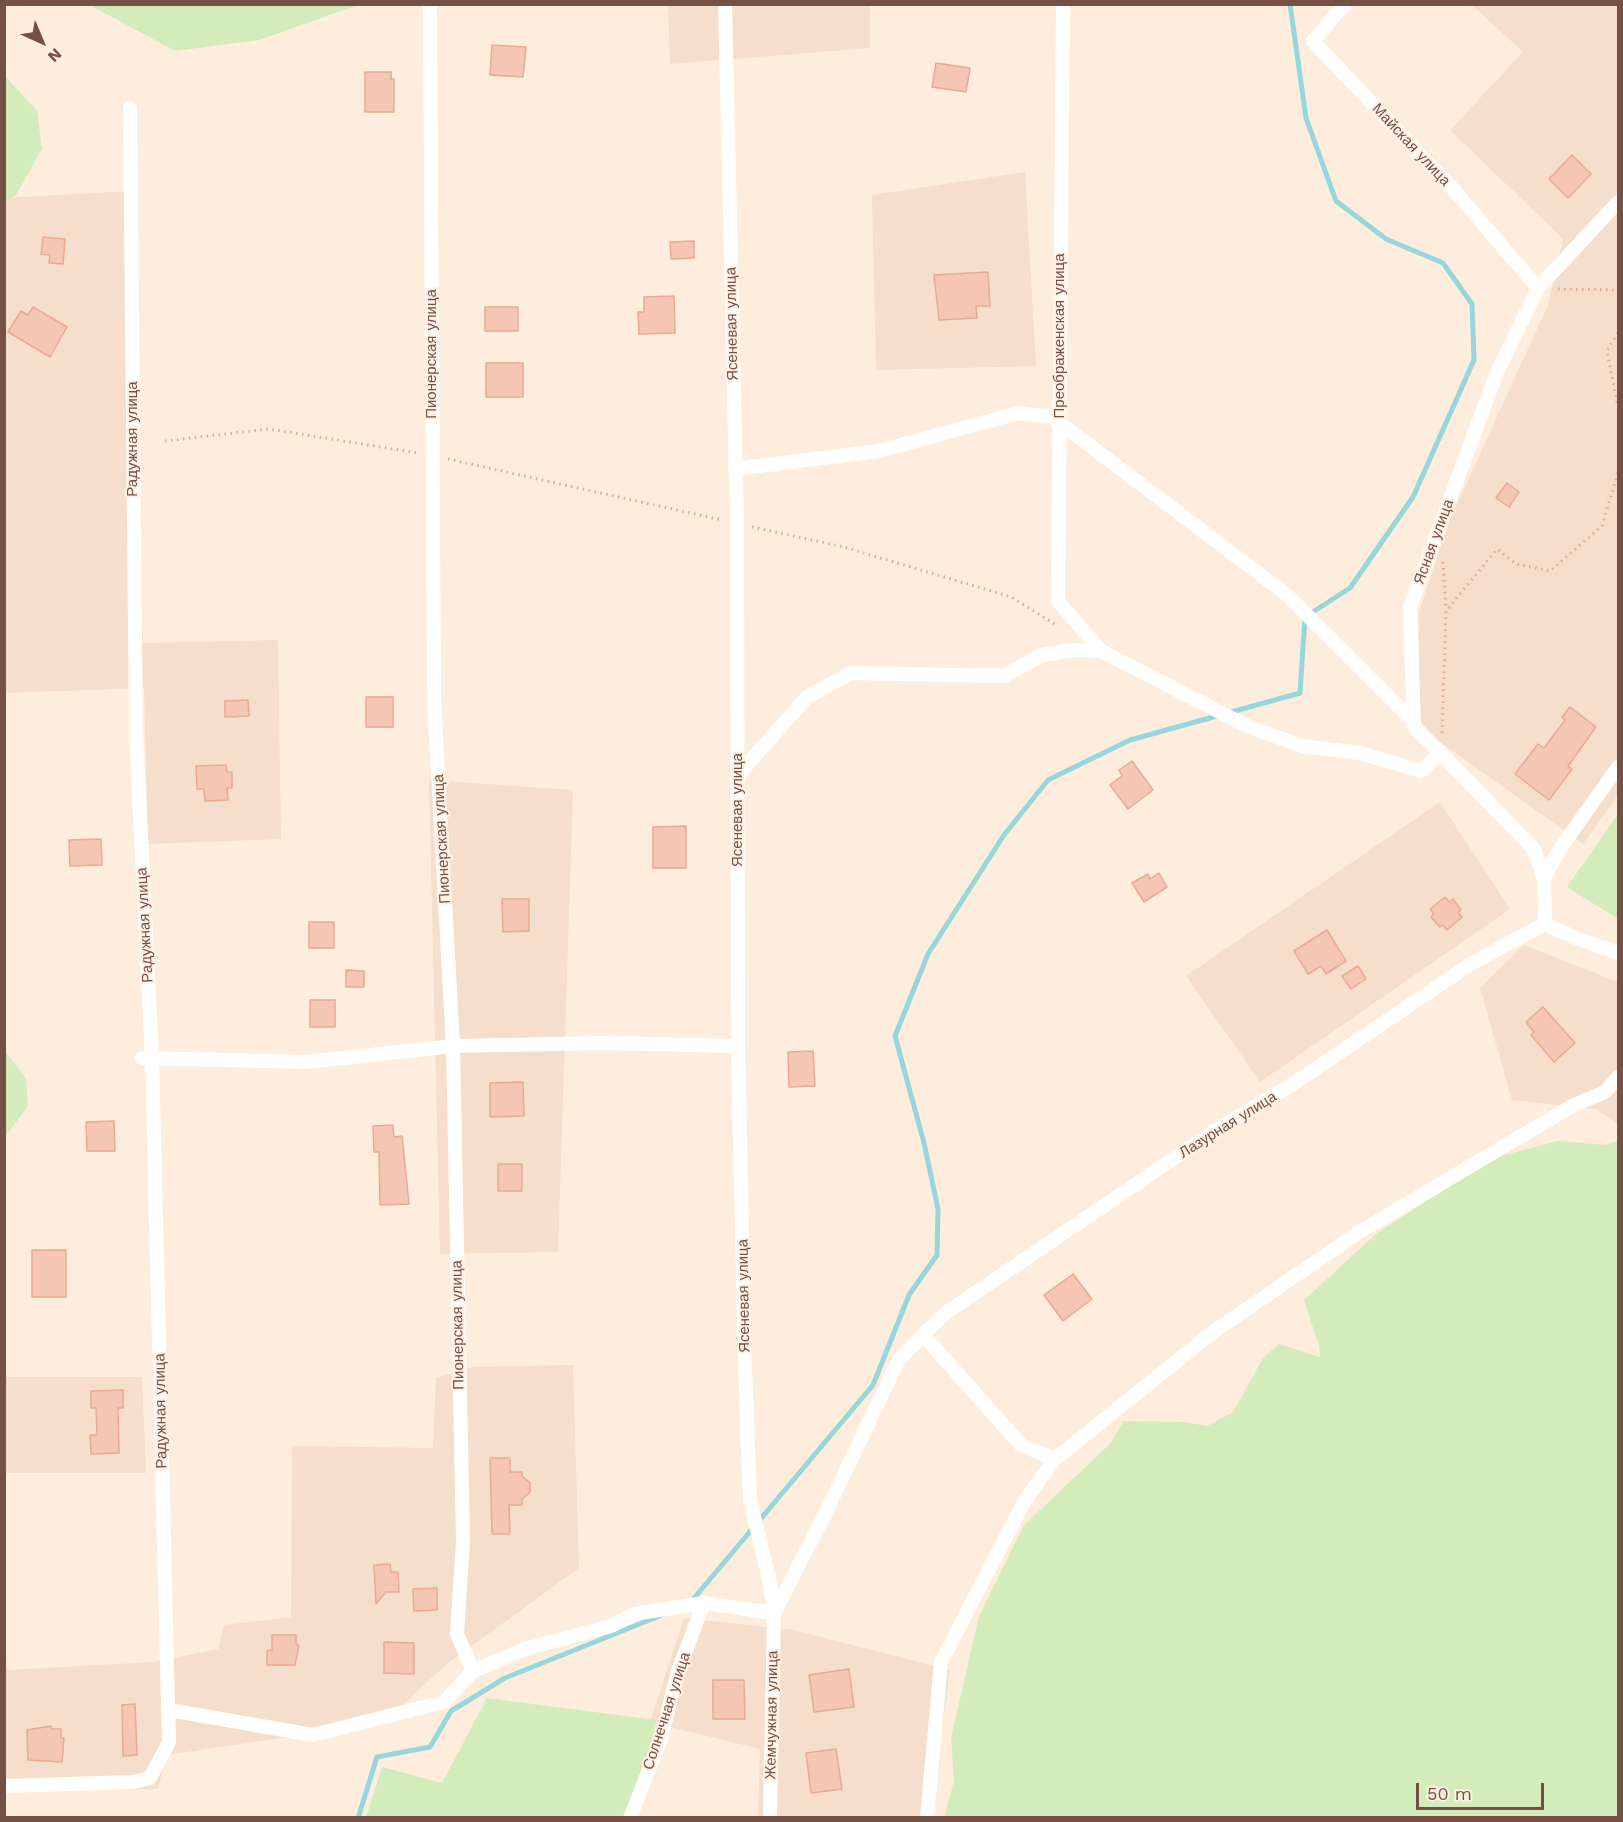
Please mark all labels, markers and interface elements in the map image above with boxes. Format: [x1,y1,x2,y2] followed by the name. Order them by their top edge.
[12,12,72,72] north arrow
[44,44,66,66] text: N
[1368,100,1454,190] street label: Майская улица
[1051,254,1069,418] street label: Преображенская улица
[722,267,742,381] street label: Ясеневая улица
[423,289,441,419] street label: Пионерская улица
[124,381,142,497] street label: Радужная улица
[1410,497,1458,587] street label: Ясная улица
[729,753,747,867] street label: Ясеневая улица
[430,774,454,904] street label: Пионерская улица
[133,867,157,983] street label: Радужная улица
[1176,1088,1280,1162] street label: Лазурная улица
[734,1239,754,1353] street label: Ясеневая улица
[448,1260,468,1390] street label: Пионерская улица
[151,1353,171,1469] street label: Радужная улица
[639,1650,695,1772] street label: Солнечная улица
[762,1650,782,1780] street label: Жемчужная улица
[1419,1771,1546,1809] scale bar
[1427,1783,1472,1804] text: 50 m

